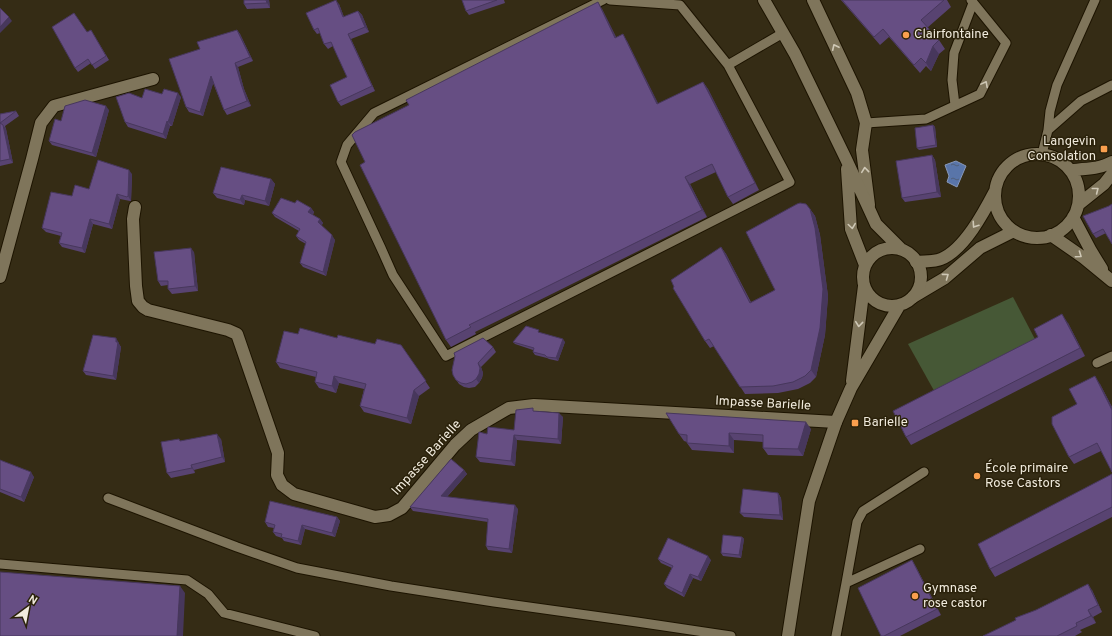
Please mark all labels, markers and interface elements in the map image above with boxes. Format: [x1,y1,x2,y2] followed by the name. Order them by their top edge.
[914,27,989,43] place label: Clairfontaine
[901,30,911,40] marker: Clairfontaine
[832,43,840,51] one-way arrow
[981,81,988,88] one-way arrow
[1027,134,1096,165] place label: Langevin Consolation
[1099,144,1109,154] marker: Langevin Consolation
[860,167,869,173] one-way arrow
[1092,188,1099,195] one-way arrow
[972,221,980,228] one-way arrow
[847,223,856,229] one-way arrow
[1075,250,1082,258] one-way arrow
[942,274,949,281] one-way arrow
[855,321,864,327] one-way arrow
[715,393,811,415] street label: Impasse Barielle
[863,415,908,431] place label: Barielle
[389,417,465,499] street label: Impasse Barielle
[850,418,860,428] marker: Barielle
[985,459,1068,492] place label: École primaire Rose Castors
[972,471,982,481] marker: École primaire Rose Castors
[923,581,987,612] place label: Gymnase rose castor
[8,588,48,628] north arrow
[910,591,920,601] marker: Gymnase rose castor
[26,592,40,608] text: N

